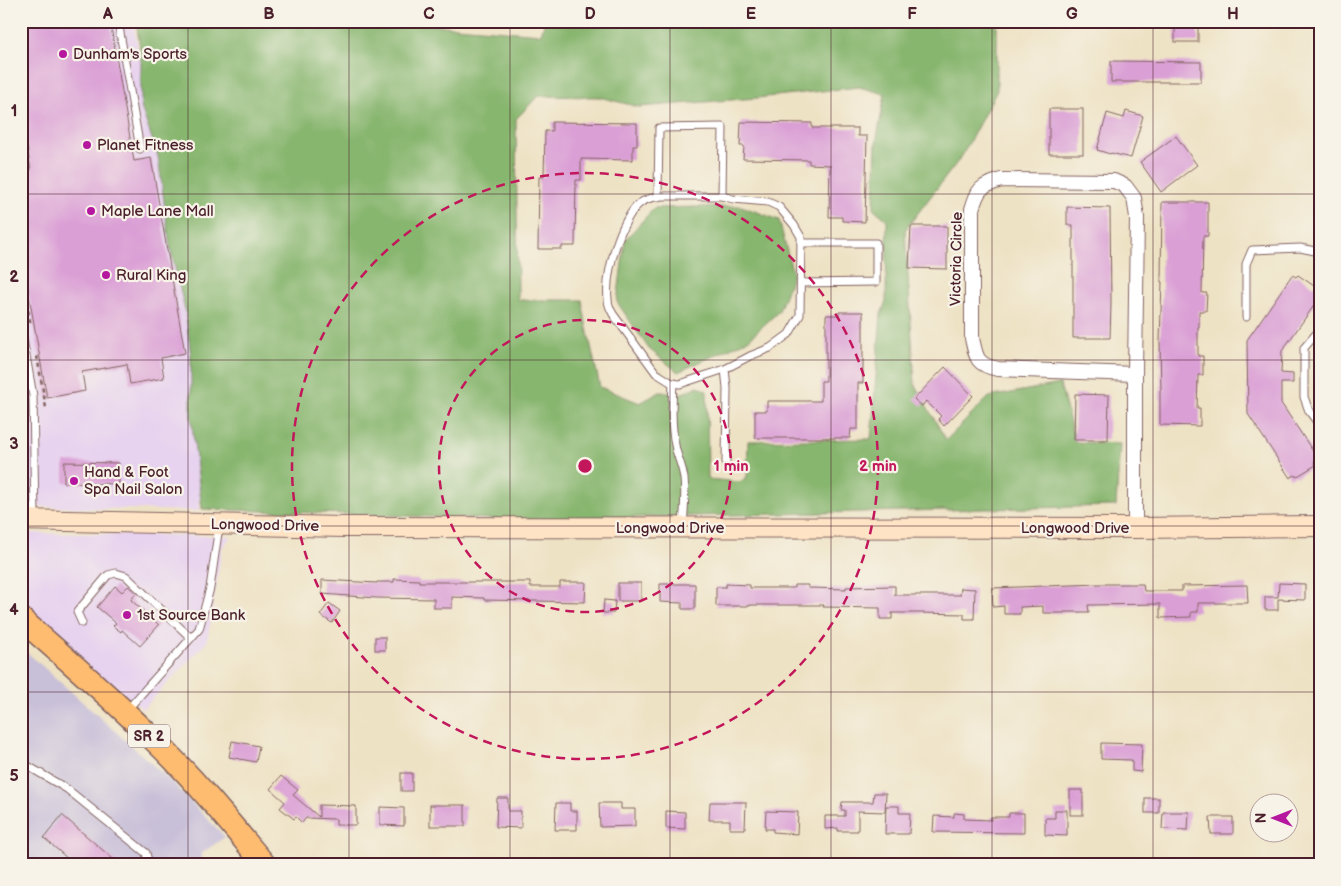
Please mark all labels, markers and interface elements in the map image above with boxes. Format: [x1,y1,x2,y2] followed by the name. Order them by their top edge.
[102,5,113,24] text: A
[263,5,275,24] text: B
[423,5,435,24] text: C
[584,5,596,24] text: D
[746,5,756,24] text: E
[907,5,917,24] text: F
[1066,5,1078,24] text: G
[1227,5,1239,24] text: H
[73,45,188,64] place label: Dunham's Sports
[57,48,69,60] marker: Dunham's Sports
[11,102,17,121] text: 1
[97,136,194,155] place label: Planet Fitness
[81,139,93,151] marker: Planet Fitness
[101,202,214,221] place label: Maple Lane Mall
[85,205,97,217] marker: Maple Lane Mall
[946,212,967,306] street label: Victoria Circle
[116,266,186,285] place label: Rural King
[9,268,19,287] text: 2
[100,269,112,281] marker: Rural King
[9,435,19,454] text: 3
[576,457,594,475] centre of rings
[713,457,749,476] text: 1 min
[859,457,897,476] text: 2 min
[84,463,182,499] place label: Hand & Foot Spa Nail Salon
[68,475,80,487] marker: Hand & Foot Spa Nail Salon
[210,515,320,536] street label: Longwood Drive
[616,519,724,538] street label: Longwood Drive
[1021,519,1129,538] street label: Longwood Drive
[9,601,19,620] text: 4
[137,606,246,625] place label: 1st Source Bank
[121,609,133,621] marker: 1st Source Bank
[128,724,170,748] road number: SR 2
[9,767,19,786] text: 5
[1248,794,1298,844] north arrow
[1253,813,1270,823] text: N

